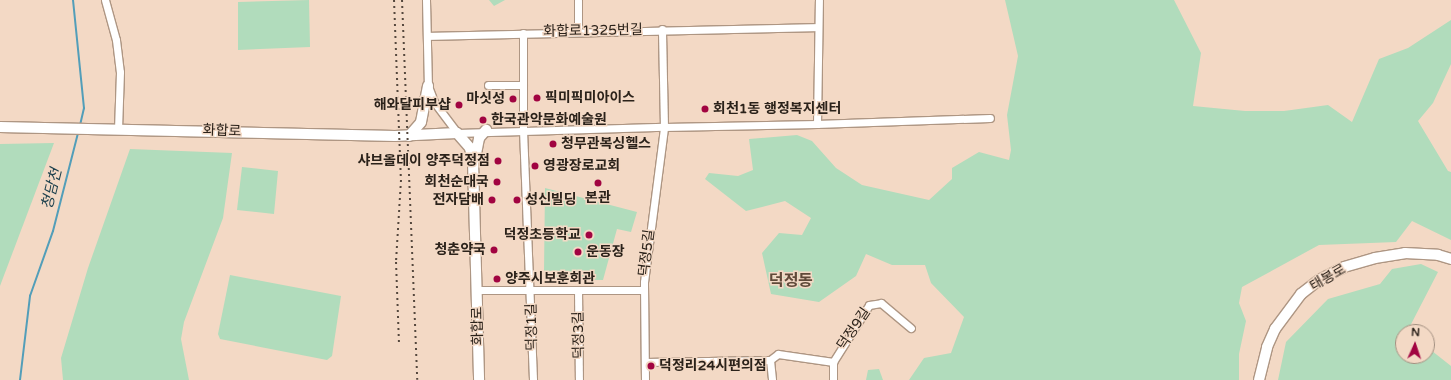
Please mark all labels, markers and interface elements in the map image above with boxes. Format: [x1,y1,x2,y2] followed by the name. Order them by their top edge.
[543,22,643,40] street label: 화합로1325번길
[545,90,635,106] place label: 픽미픽미아이스
[466,91,505,107] place label: 마싯성
[532,93,542,103] marker: 픽미픽미아이스
[508,94,518,104] marker: 마싯성
[374,97,451,113] place label: 해와달피부샵
[454,100,464,110] marker: 해와달피부샵
[713,101,841,117] place label: 회천1동 행정복지센터
[700,104,710,114] marker: 회천1동 행정복지센터
[491,112,607,128] place label: 한국관악문화예술원
[478,115,488,125] marker: 한국관악문화예술원
[202,122,242,140] street label: 화합로
[561,136,651,152] place label: 청무관복싱헬스
[548,139,558,149] marker: 청무관복싱헬스
[358,153,490,169] place label: 샤브올데이 양주덕정점
[493,156,503,166] marker: 샤브올데이 양주덕정점
[543,158,620,174] place label: 영광장로교회
[530,161,540,171] marker: 영광장로교회
[38,167,66,211] water label: 청담천
[425,174,489,190] place label: 회천순대국
[492,177,502,187] marker: 회천순대국
[593,178,603,188] marker: 본관
[585,190,611,206] place label: 본관
[432,192,484,208] place label: 전자담배
[525,192,577,208] place label: 성신빌딩
[487,195,497,205] marker: 전자담배
[512,195,522,205] marker: 성신빌딩
[504,227,581,243] place label: 덕정초등학교
[636,228,658,278] street label: 덕정5길
[584,230,594,240] marker: 덕정초등학교
[434,242,486,258] place label: 청춘약국
[586,244,625,260] place label: 운동장
[489,245,499,255] marker: 청춘약국
[573,247,583,257] marker: 운동장
[1307,261,1349,295] street label: 태봉로
[505,271,595,287] place label: 양주시보훈회관
[769,271,813,291] district label: 덕정동
[492,274,502,284] marker: 양주시보훈회관
[523,303,541,351] street label: 덕정1길
[834,305,874,353] street label: 덕정9길
[469,307,487,345] street label: 화합로
[570,311,588,359] street label: 덕정3길
[1395,324,1435,364] north arrow
[1411,326,1420,339] text: N
[659,358,767,374] place label: 덕정리24시편의점
[646,361,656,371] marker: 덕정리24시편의점

